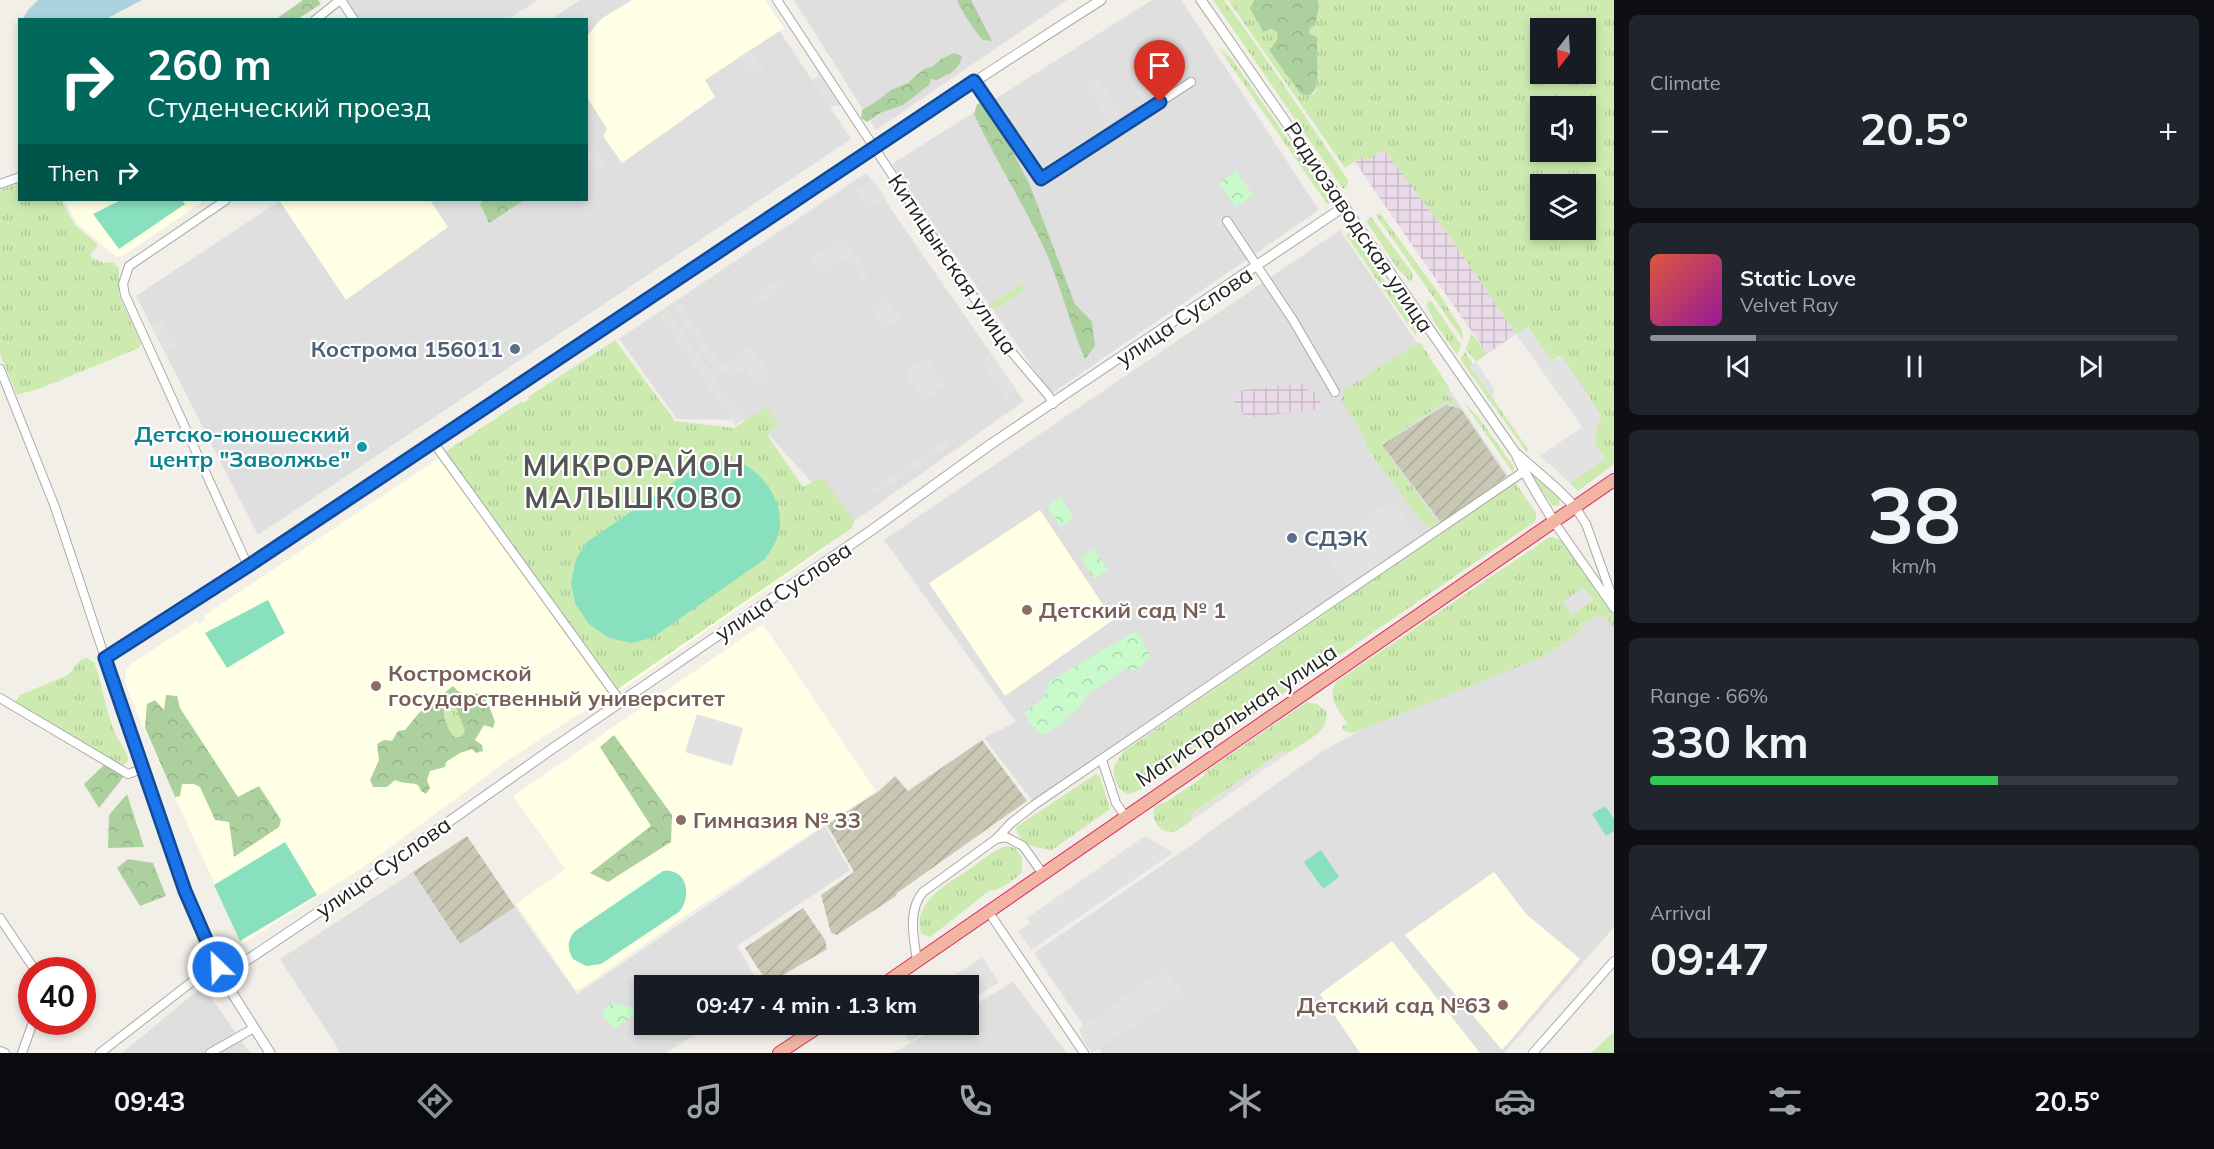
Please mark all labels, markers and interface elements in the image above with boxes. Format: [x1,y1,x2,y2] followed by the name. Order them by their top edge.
[1530,18,1596,84] north arrow
[1530,18,1596,240] map controls
[147,38,272,91] text: 260 m
[1134,40,1185,102] pin
[48,42,126,120] icon: right
[1143,49,1176,82] icon: arrive
[1650,70,1721,95] text: Climate
[147,90,431,124] text: Студенческий проезд
[1530,96,1596,162] button: sound
[1859,100,1969,156] text: 20.5°
[1650,108,1670,149] text: −
[2158,108,2178,149] text: +
[1278,116,1440,338] street label: Радиозаводская улица
[111,156,144,189] icon: right
[48,159,99,187] text: Then
[882,168,1024,360] street label: Китицынская улица
[1530,174,1596,240] button: layers
[1110,260,1258,372] street label: улица Суслова
[1740,264,1856,292] text: Static Love
[1740,292,1838,317] text: Velvet Ray
[311,335,503,363] place label: Кострома 156011
[508,342,522,356] marker: Кострома 156011
[1722,350,1755,383] icon: previous
[1898,350,1931,383] icon: pause
[2074,350,2107,383] icon: next
[134,420,350,473] place label: Детско-юношеский центр "Заволжье"
[355,440,369,454] marker: Детско-юношеский центр "Заволжье"
[523,448,745,515] district label: МИКРОРАЙОН МАЛЫШКОВО
[1867,465,1961,563] text: 38
[1304,524,1368,552] place label: СДЭК
[1285,531,1299,545] marker: СДЭК
[709,535,857,647] street label: улица Суслова
[1891,553,1937,578] text: km/h
[1039,596,1226,624] place label: Детский сад № 1
[1020,603,1034,617] marker: Детский сад № 1
[1130,637,1342,793] street label: Магистральная улица
[388,659,725,712] place label: Костромской государственный университет
[369,679,383,693] marker: Костромской государственный университет
[1650,683,1768,708] text: Range · 66%
[1650,713,1809,769] text: 330 km
[693,806,861,834] place label: Гимназия № 33
[310,810,456,924] street label: улица Суслова
[674,813,688,827] marker: Гимназия № 33
[1650,900,1711,925] text: Arrival
[1650,930,1769,986] text: 09:47
[186,935,250,999] position arrow
[18,957,96,1035] speed limit sign: 40
[696,991,917,1019] text: 09:47 · 4 min · 1.3 km
[1297,991,1491,1019] place label: Детский сад №63
[1496,998,1510,1012] marker: Детский сад №63
[414,1080,456,1122] icon: directions
[684,1080,726,1122] icon: music
[954,1080,996,1122] icon: phone
[1224,1080,1266,1122] icon: climate
[1494,1080,1536,1122] icon: car
[1764,1080,1806,1122] icon: filters
[114,1084,186,1118] text: 09:43
[2034,1084,2100,1118] text: 20.5°

